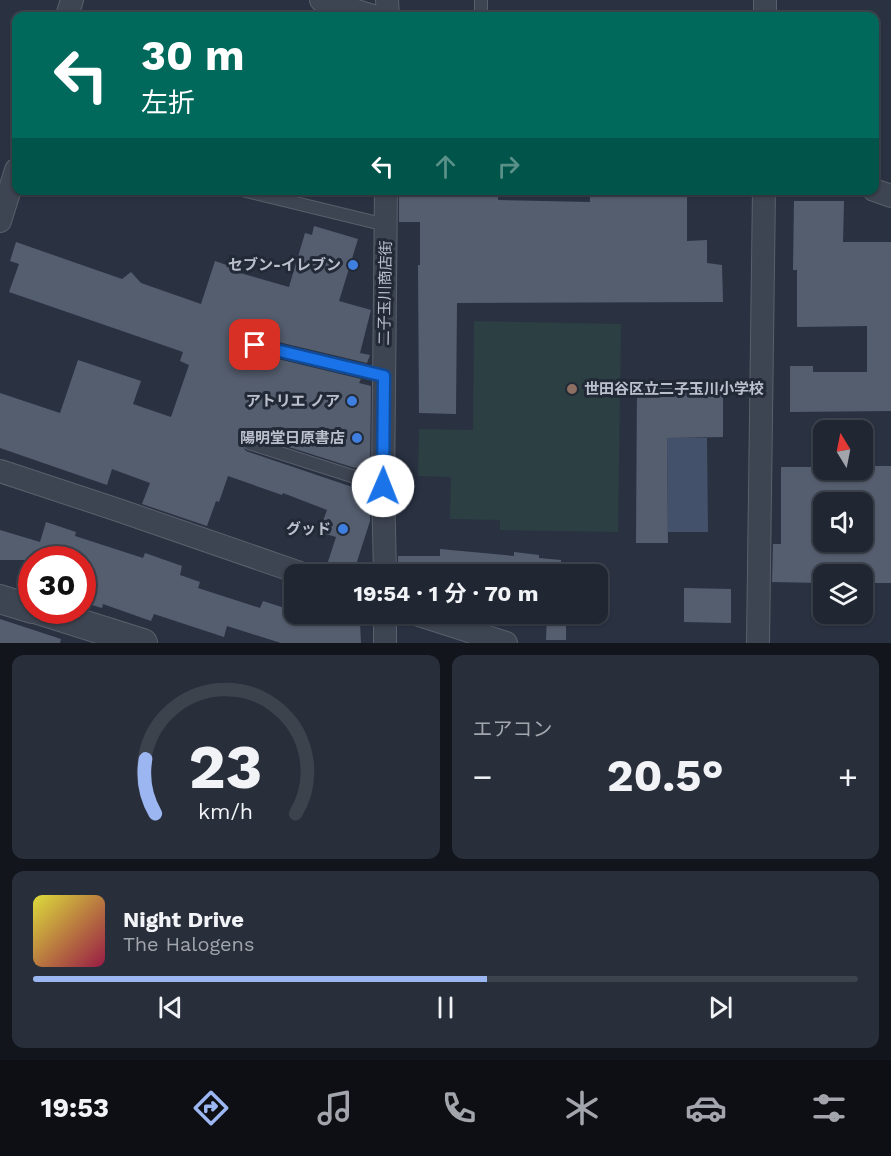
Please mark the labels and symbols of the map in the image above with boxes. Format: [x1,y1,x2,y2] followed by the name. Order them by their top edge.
[375,240,395,346] street label: 二子玉川商店街
[228,256,341,274] place label: セブン-イレブン
[346,258,360,272] marker: セブン-イレブン
[229,319,280,370] pin
[584,380,764,398] place label: 世田谷区立二子玉川小学校
[565,382,579,396] marker: 世田谷区立二子玉川小学校
[246,392,340,410] place label: アトリエ ノア
[345,394,359,408] marker: アトリエ ノア
[813,420,873,480] north arrow
[240,429,345,447] place label: 陽明堂日原書店
[350,431,364,445] marker: 陽明堂日原書店
[351,454,415,518] position arrow
[286,520,331,538] place label: グッド
[336,522,350,536] marker: グッド
[18,546,96,624] speed limit sign: 30

